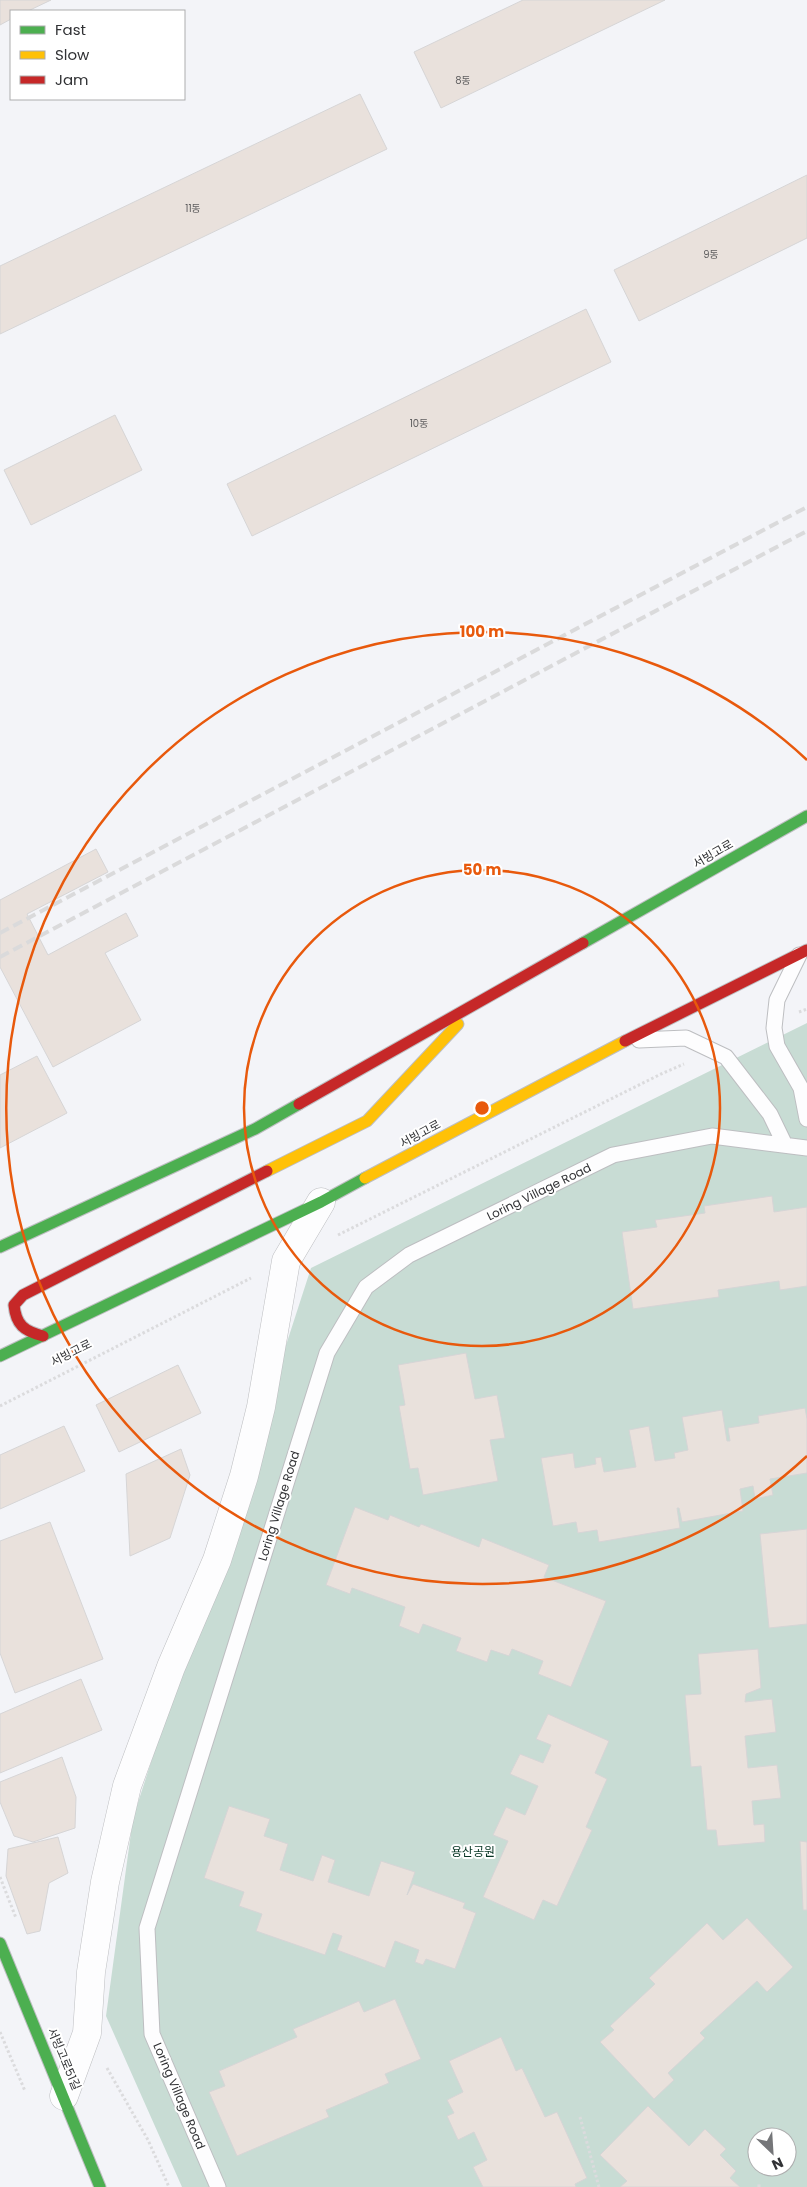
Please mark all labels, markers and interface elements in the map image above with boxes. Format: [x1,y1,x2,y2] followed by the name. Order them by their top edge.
[10,10,185,100] legend
[55,19,86,40] text: Fast
[55,44,90,65] text: Slow
[55,69,89,90] text: Jam
[455,73,471,88] house number: 8동
[185,201,201,216] house number: 11동
[703,247,719,262] house number: 9동
[410,416,428,431] house number: 10동
[460,621,504,642] text: 100 m
[689,835,736,872] street label: 서빙고로
[463,859,501,880] text: 50 m
[473,1099,491,1117] centre of rings
[396,1116,443,1151] street label: 서빙고로
[484,1159,594,1224] street label: Loring Village Road
[47,1335,94,1370] street label: 서빙고로
[254,1449,303,1563] street label: Loring Village Road
[451,1843,495,1860] park label: 용산공원
[44,2025,85,2093] street label: 서빙고로51길
[149,2040,210,2152] street label: Loring Village Road
[747,2127,797,2177] north arrow
[768,2152,786,2175] text: N

